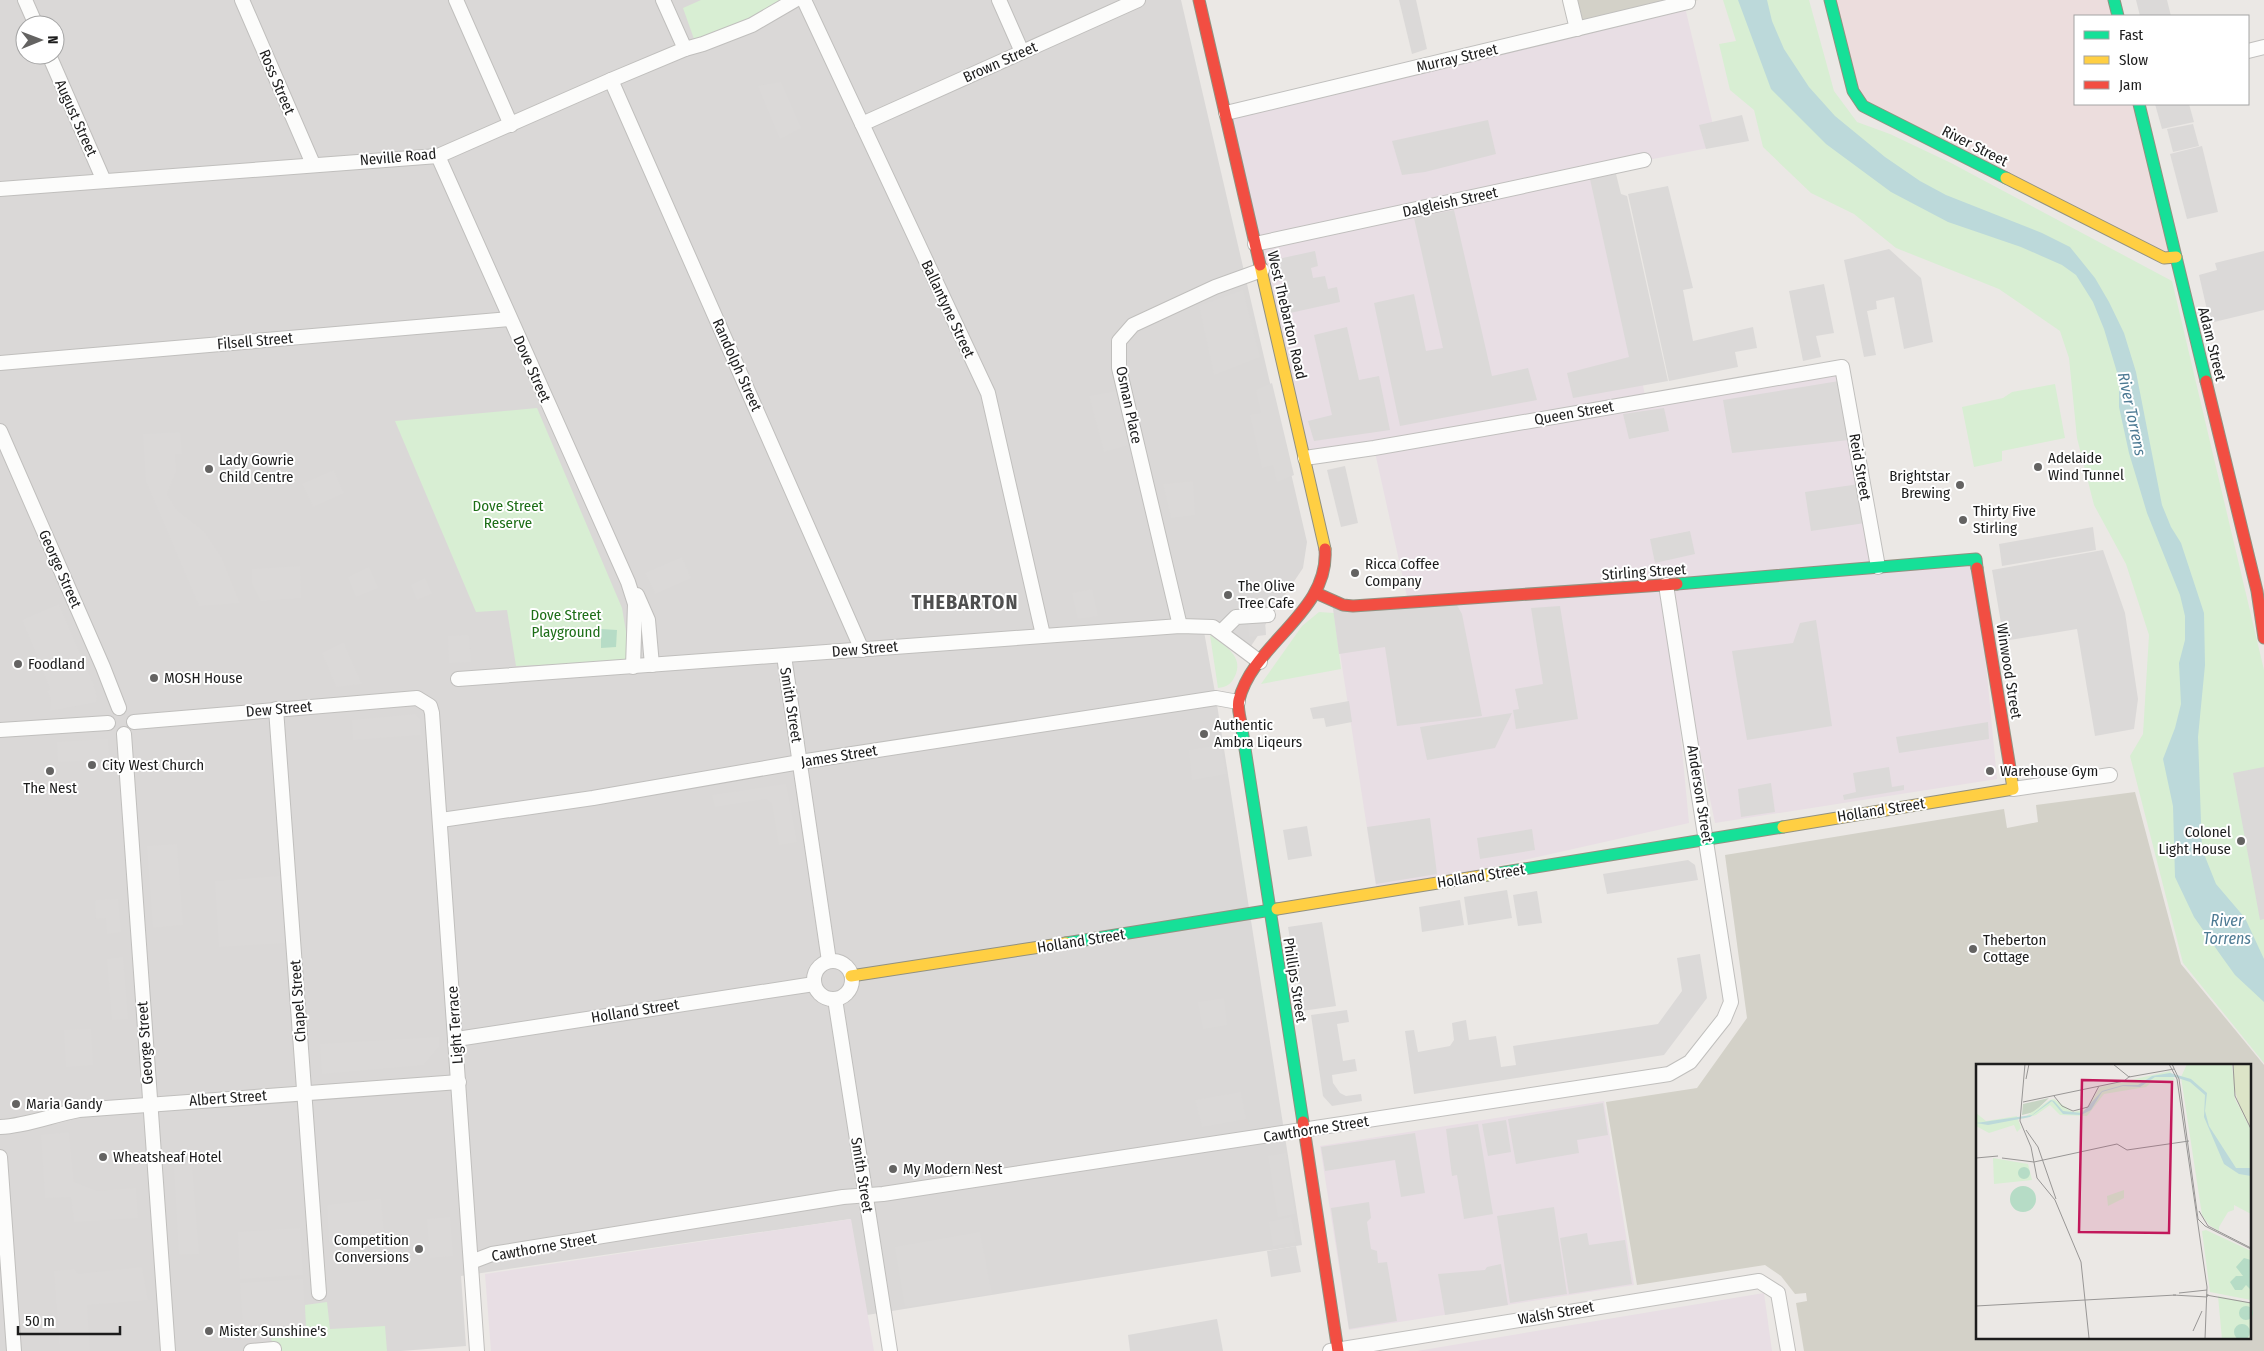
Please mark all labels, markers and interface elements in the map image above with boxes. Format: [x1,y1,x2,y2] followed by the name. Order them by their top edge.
[15,15,65,65] north arrow
[2074,15,2249,105] legend
[2119,26,2143,44] text: Fast
[44,35,61,44] text: N
[960,38,1040,86] street label: Brown Street
[1415,40,1499,76] street label: Murray Street
[255,47,299,117] street label: Ross Street
[2119,51,2148,69] text: Slow
[2119,76,2142,94] text: Jam
[51,77,101,159] street label: August Street
[1939,122,2011,170] street label: River Street
[359,145,437,169] street label: Neville Road
[1401,183,1499,221] street label: Dalgleish Street
[1263,249,1311,381] street label: West Thebarton Road
[917,257,979,361] street label: Ballantyne Street
[2194,305,2230,383] street label: Adam Street
[709,316,765,414] street label: Randolph Street
[216,329,294,353] street label: Filsell Street
[509,333,555,405] street label: Dove Street
[1112,365,1146,445] street label: Osman Place
[2114,371,2150,458] water label: River Torrens
[1533,397,1615,429] street label: Queen Street
[1845,432,1875,502] street label: Reid Street
[2048,449,2124,484] place label: Adelaide Wind Tunnel
[219,451,294,486] place label: Lady Gowrie Child Centre
[2032,461,2044,473] marker: Adelaide Wind Tunnel
[203,463,215,475] marker: Lady Gowrie Child Centre
[1889,467,1951,502] place label: Brightstar Brewing
[1954,479,1966,491] marker: Brightstar Brewing
[473,497,544,532] park label: Dove Street Reserve
[1973,502,2036,537] place label: Thirty Five Stirling
[1957,514,1969,526] marker: Thirty Five Stirling
[35,527,85,611] street label: George Street
[1365,555,1439,590] place label: Ricca Coffee Company
[1601,560,1687,584] street label: Stirling Street
[1349,567,1361,579] marker: Ricca Coffee Company
[1238,577,1295,612] place label: The Olive Tree Cafe
[1222,589,1234,601] marker: The Olive Tree Cafe
[912,590,1018,614] district label: THEBARTON
[531,606,602,641] park label: Dove Street Playground
[1993,622,2025,720] street label: Winwood Street
[831,637,899,661] street label: Dew Street
[28,655,85,673] place label: Foodland
[12,658,24,670] marker: Foodland
[776,666,806,744] street label: Smith Street
[164,669,243,687] place label: MOSH House
[148,672,160,684] marker: MOSH House
[245,697,313,721] street label: Dew Street
[1214,716,1302,751] place label: Authentic Ambra Liqeurs
[1198,728,1210,740] marker: Authentic Ambra Liqeurs
[799,741,879,771] street label: James Street
[1683,744,1717,844] street label: Anderson Street
[102,756,204,774] place label: City West Church
[86,759,98,771] marker: City West Church
[2000,762,2098,780] place label: Warehouse Gym
[44,765,56,777] marker: The Nest
[1984,765,1996,777] marker: Warehouse Gym
[23,779,77,797] place label: The Nest
[1836,794,1926,826] street label: Holland Street
[2159,823,2231,858] place label: Colonel Light House
[2235,835,2247,847] marker: Colonel Light House
[1436,860,1526,892] street label: Holland Street
[2203,911,2251,948] water label: River Torrens
[1036,925,1126,957] street label: Holland Street
[1983,931,2046,966] place label: Theberton Cottage
[1279,936,1311,1024] street label: Phillips Street
[1967,943,1979,955] marker: Theberton Cottage
[286,959,310,1043] street label: Chapel Street
[443,985,467,1065] street label: Light Terrace
[590,995,680,1027] street label: Holland Street
[133,1001,157,1085] street label: George Street
[1976,1064,2252,1338] inset map
[189,1086,268,1110] street label: Albert Street
[26,1095,103,1113] place label: Maria Gandy
[10,1098,22,1110] marker: Maria Gandy
[1262,1112,1370,1146] street label: Cawthorne Street
[847,1136,877,1214] street label: Smith Street
[113,1148,222,1166] place label: Wheatsheaf Hotel
[97,1151,109,1163] marker: Wheatsheaf Hotel
[903,1160,1002,1178] place label: My Modern Nest
[887,1163,899,1175] marker: My Modern Nest
[490,1229,598,1265] street label: Cawthorne Street
[334,1231,409,1266] place label: Competition Conversions
[413,1243,425,1255] marker: Competition Conversions
[1517,1297,1595,1329] street label: Walsh Street
[18,1304,120,1336] scale bar
[25,1312,55,1330] text: 50 m
[219,1322,326,1340] place label: Mister Sunshine's
[203,1325,215,1337] marker: Mister Sunshine's

